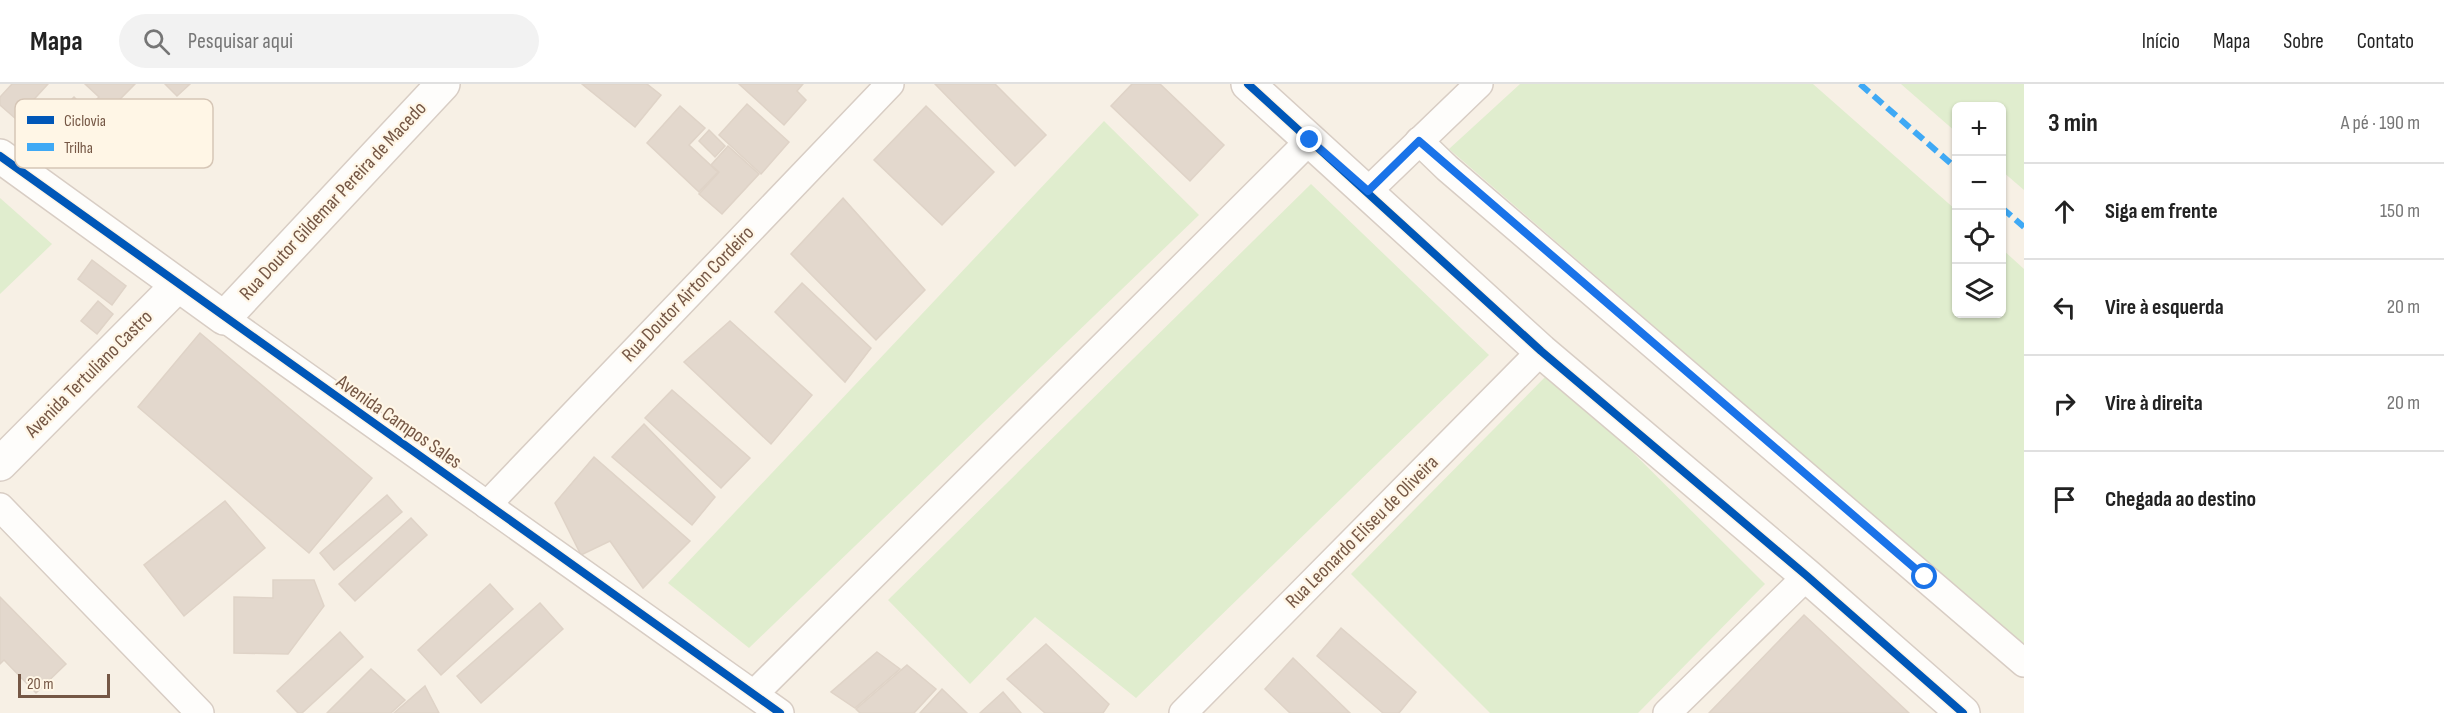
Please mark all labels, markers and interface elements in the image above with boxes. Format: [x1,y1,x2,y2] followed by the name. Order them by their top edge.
[119,14,539,68] search box
[30,25,83,58] text: Mapa
[140,25,173,58] icon: search
[188,28,293,55] text: Pesquisar aqui
[2142,29,2180,54] text: Início
[2213,29,2250,54] text: Mapa
[2283,29,2324,54] text: Sobre
[2357,29,2414,54] text: Contato
[234,97,432,305] street label: Rua Doutor Gildemar Pereira de Macedo
[15,99,213,168] legend
[1952,102,2006,318] map controls
[1952,102,2006,156] button: +
[2048,108,2098,139] text: 3 min
[2341,111,2420,135] text: A pé · 190 m
[64,112,106,131] text: Ciclovia
[1296,126,1322,152] route end
[64,139,93,158] text: Trilha
[1952,156,2006,210] button: −
[2048,195,2081,228] icon: ahead
[2105,198,2218,225] text: Siga em frente
[2380,199,2420,223] text: 150 m
[1952,210,2006,264] button: locate
[617,221,759,367] street label: Rua Doutor Airton Cordeiro
[1952,264,2006,318] button: layers
[2048,291,2081,324] icon: left
[2105,294,2224,321] text: Vire à esquerda
[2387,295,2420,319] text: 20 m
[20,305,158,443] street label: Avenida Tertuliano Castro
[331,369,466,474] street label: Avenida Campos Sales
[2048,387,2081,420] icon: right
[2105,390,2203,417] text: Vire à direita
[2387,391,2420,415] text: 20 m
[1281,451,1443,613] street label: Rua Leonardo Eliseu de Oliveira
[2048,483,2081,516] icon: arrive
[2105,486,2256,513] text: Chegada ao destino
[1911,563,1937,589] route start
[18,671,110,698] scale bar
[27,675,54,694] text: 20 m

